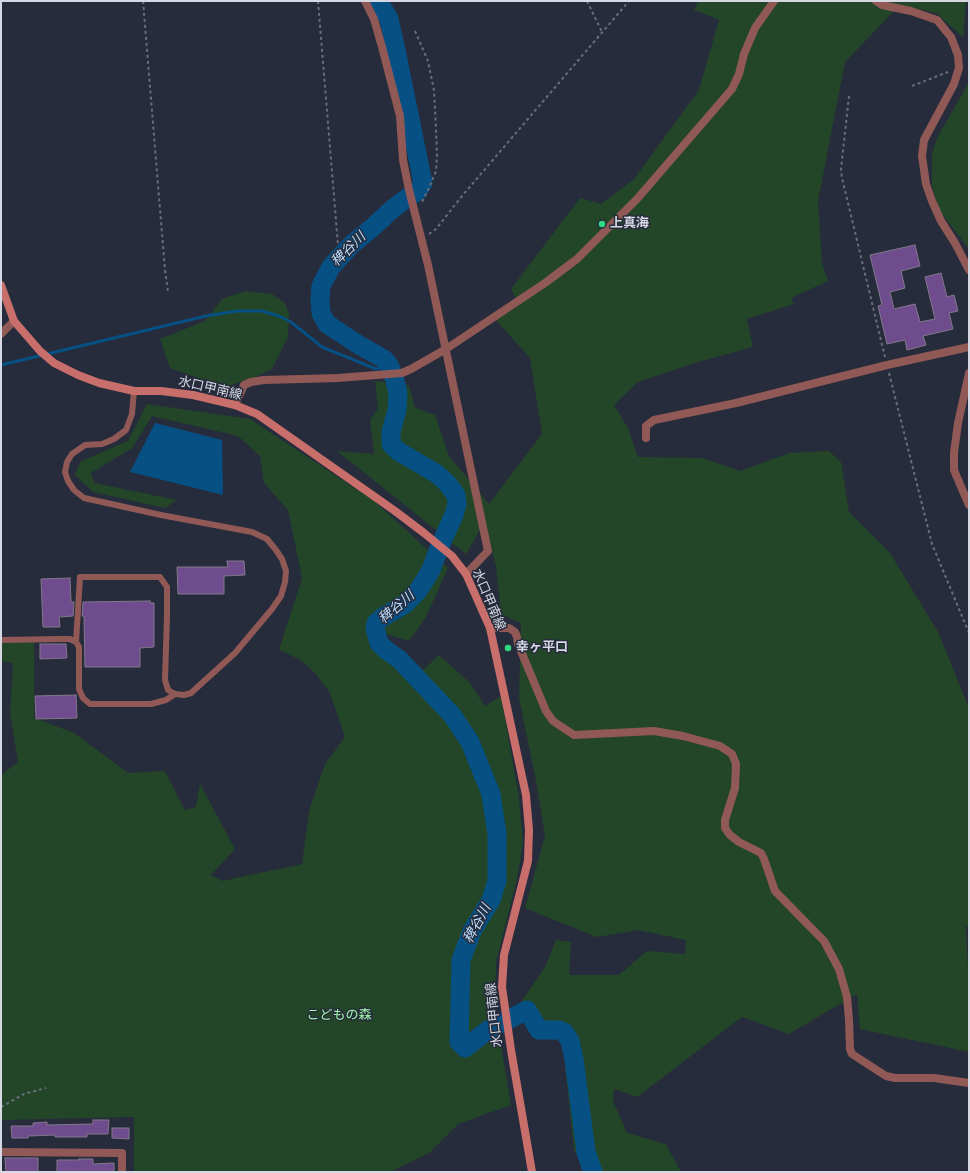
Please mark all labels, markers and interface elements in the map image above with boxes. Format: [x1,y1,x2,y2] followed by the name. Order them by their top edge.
[610,216,649,232] place label: 上真海
[597,219,607,229] marker: 上真海
[328,229,370,271] water label: 稗谷川
[177,374,243,404] street label: 水口甲南線
[468,567,508,633] street label: 水口甲南線
[376,588,418,628] water label: 稗谷川
[516,640,568,656] place label: 幸ヶ平口
[503,643,513,653] marker: 幸ヶ平口
[461,902,495,946] water label: 稗谷川
[484,982,506,1048] street label: 水口甲南線
[307,1008,371,1024] park label: こどもの森

